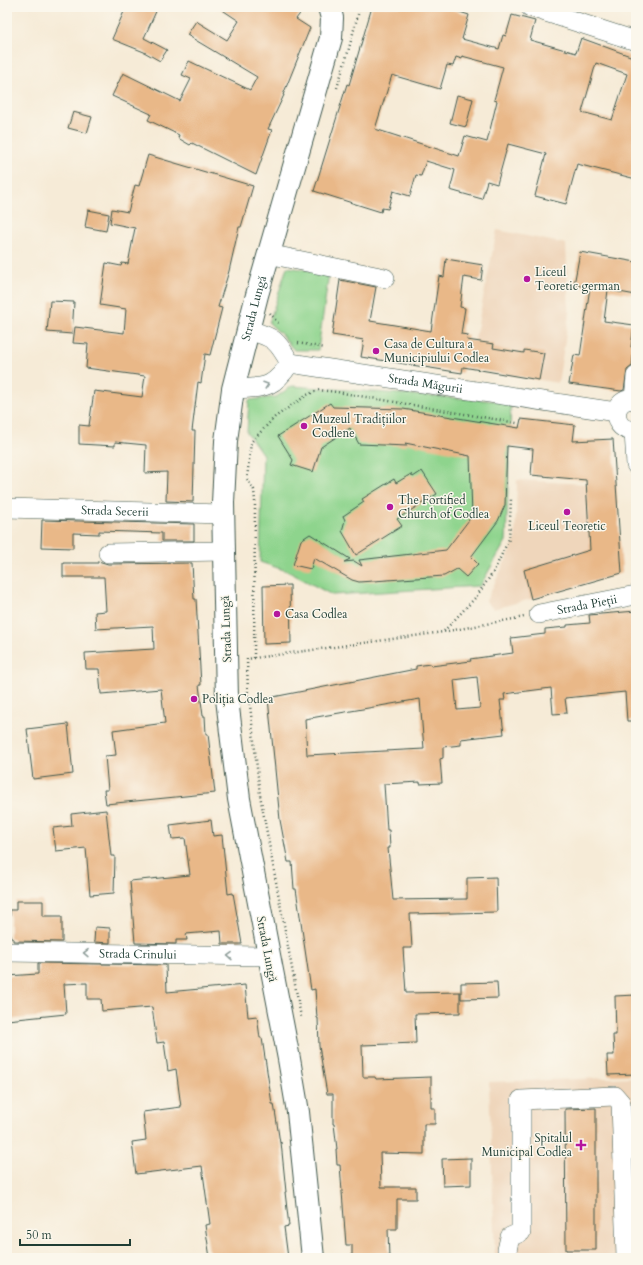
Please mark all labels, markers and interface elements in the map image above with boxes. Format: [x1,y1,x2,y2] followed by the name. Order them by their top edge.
[535,264,620,294] place label: Liceul Teoretic german
[238,273,270,342] street label: Strada Lungă
[522,274,532,284] marker: Liceul Teoretic german
[384,336,490,366] place label: Casa de Cultura a Municipiului Codlea
[371,346,381,356] marker: Casa de Cultura a Municipiului Codlea
[387,370,464,397] street label: Strada Măgurii
[263,381,270,390] one-way arrow
[312,411,407,441] place label: Muzeul Tradițiilor Codlene
[299,421,309,431] marker: Muzeul Tradițiilor Codlene
[398,492,490,522] place label: The Fortified Church of Codlea
[81,502,150,520] street label: Strada Secerii
[385,502,395,512] marker: The Fortified Church of Codlea
[562,507,572,517] marker: Liceul Teoretic
[528,518,606,534] place label: Liceul Teoretic
[556,591,619,618] street label: Strada Pieții
[217,595,235,663] street label: Strada Lungă
[285,606,348,622] place label: Casa Codlea
[272,609,282,619] marker: Casa Codlea
[202,691,274,707] place label: Poliția Codlea
[189,694,199,704] marker: Poliția Codlea
[253,915,281,984] street label: Strada Lungă
[99,945,178,963] street label: Strada Crinului
[83,949,89,957] one-way arrow
[227,952,233,960] one-way arrow
[481,1130,573,1160] place label: Spitalul Municipal Codlea
[575,1139,587,1151] marker: Spitalul Municipal Codlea
[20,1221,130,1247] scale bar
[26,1227,53,1243] text: 50 m

